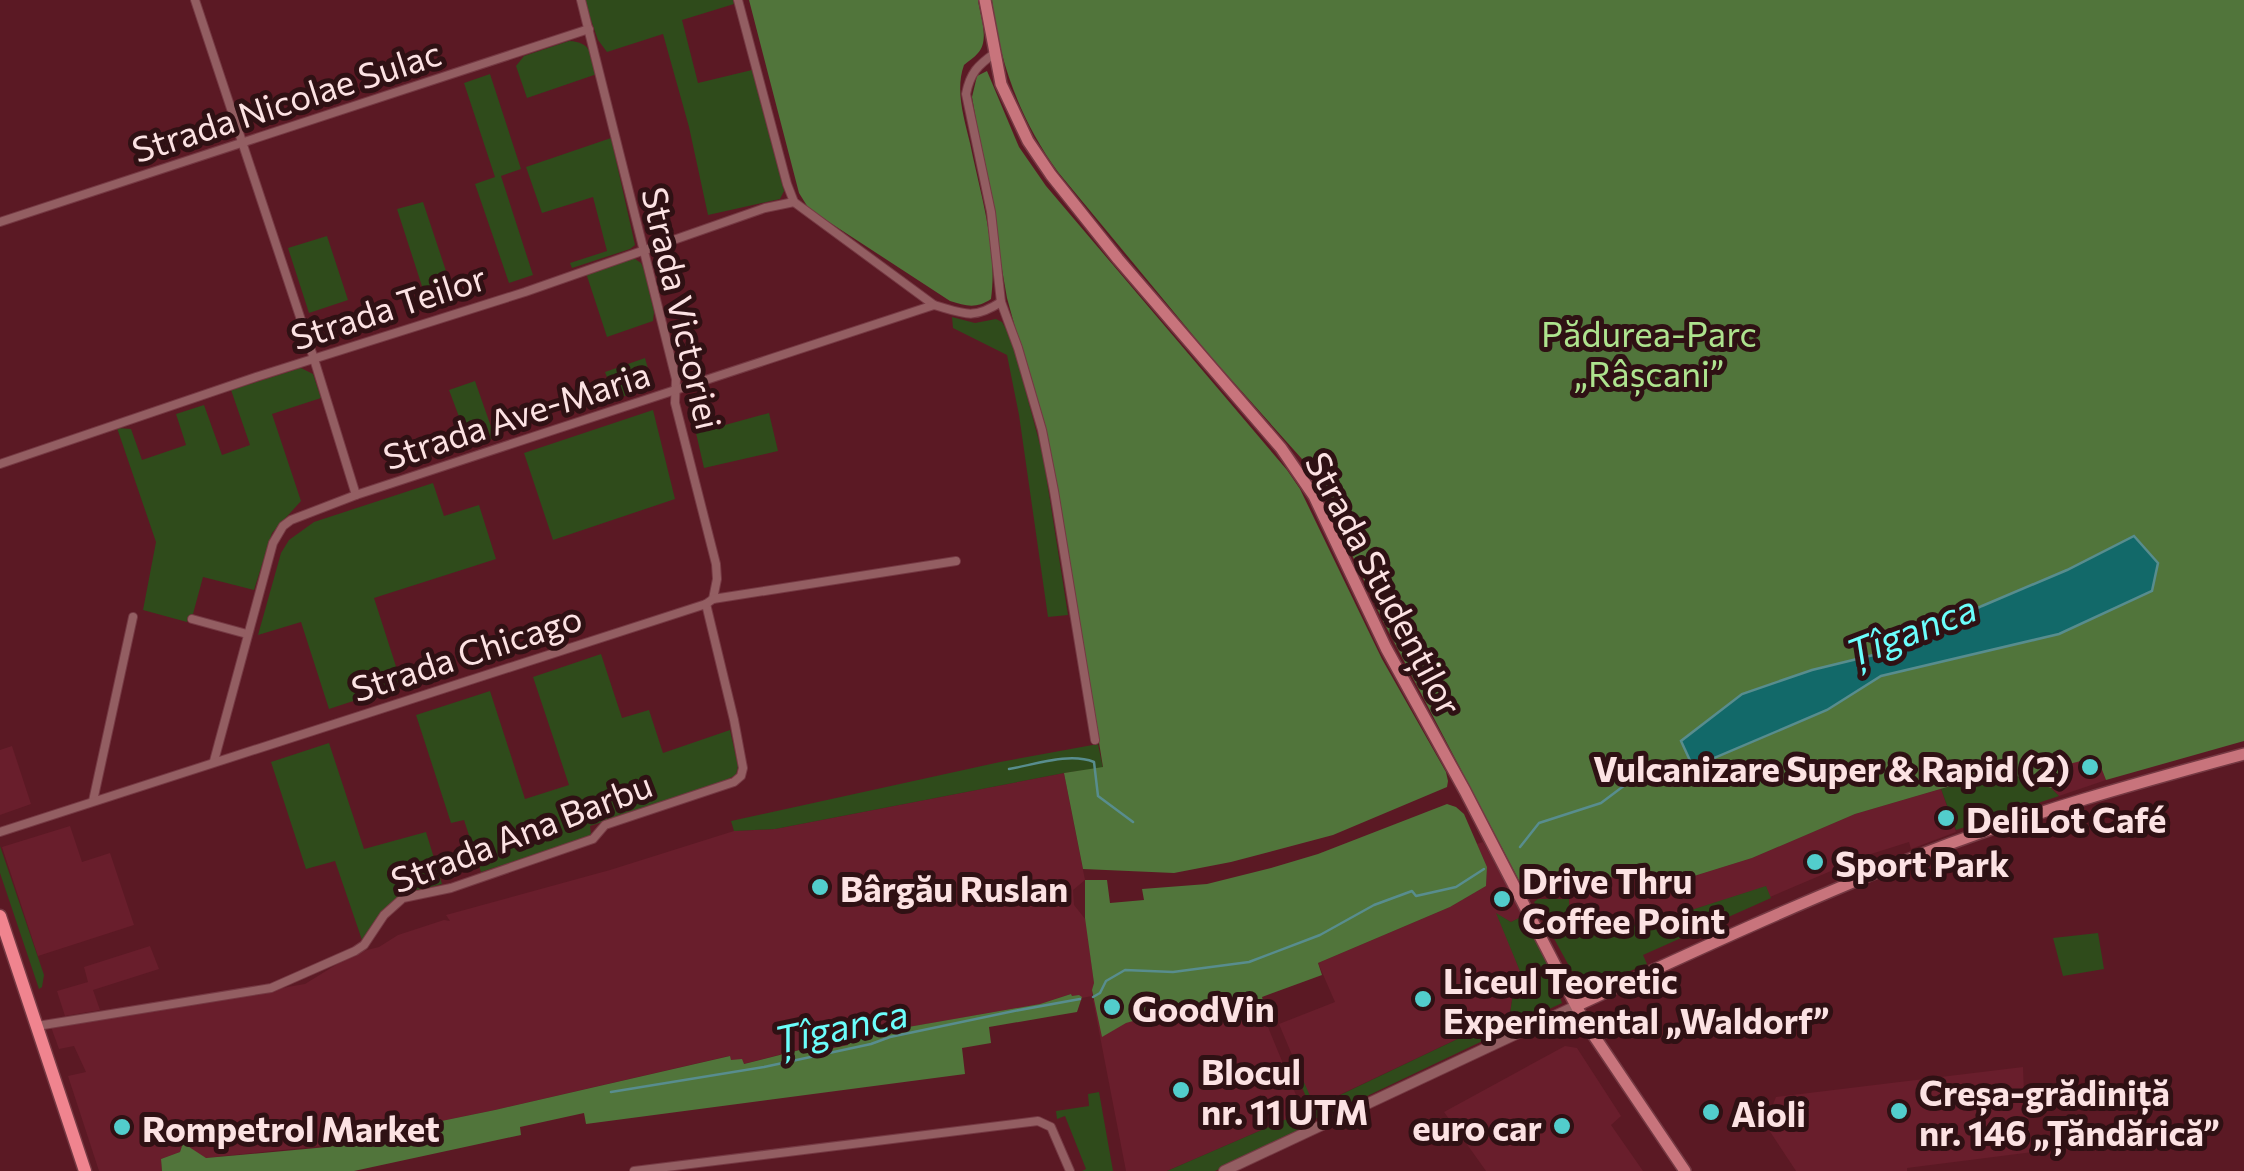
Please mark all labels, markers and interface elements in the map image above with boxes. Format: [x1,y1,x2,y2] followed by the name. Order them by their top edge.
[126,30,446,170] street label: Strada Nicolae Sulac
[634,183,732,433] street label: Strada Victoriei
[285,254,491,358] street label: Strada Teilor
[1541,311,1757,397] park label: Pădurea-Parc „Râșcani”
[377,351,655,477] street label: Strada Ave-Maria
[1295,444,1472,723] street label: Strada Studenților
[1839,583,1984,678] water label: Țîganca
[345,594,587,710] street label: Strada Chicago
[1593,746,2070,789] place label: Vulcanizare Super & Rapid (2)
[2079,756,2101,778] marker: Vulcanizare Super & Rapid (2)
[384,761,658,901] street label: Strada Ana Barbu
[1966,797,2166,840] place label: DeliLot Café
[1935,807,1957,829] marker: DeliLot Café
[1835,841,2009,884] place label: Sport Park
[1804,851,1826,873] marker: Sport Park
[1522,858,1725,941] place label: Drive Thru Coffee Point
[840,866,1068,909] place label: Bârgău Ruslan
[809,876,831,898] marker: Bârgău Ruslan
[1491,888,1513,910] marker: Drive Thru Coffee Point
[1443,958,1829,1041] place label: Liceul Teoretic Experimental „Waldorf”
[1132,986,1275,1029] place label: GoodVin
[770,988,913,1065] water label: Țîganca
[1412,988,1434,1010] marker: Liceul Teoretic Experimental „Waldorf”
[1101,996,1123,1018] marker: GoodVin
[1201,1049,1369,1132] place label: Blocul nr. 11 UTM
[1919,1070,2220,1156] place label: Creșa-grădiniță nr. 146 „Țăndărică”
[1170,1079,1192,1101] marker: Blocul nr. 11 UTM
[1731,1091,1806,1134] place label: Aioli
[1888,1100,1910,1122] marker: Creșa-grădiniță nr. 146 „Țăndărică”
[1700,1101,1722,1123] marker: Aioli
[1412,1105,1542,1148] place label: euro car
[142,1106,440,1149] place label: Rompetrol Market
[1551,1115,1573,1137] marker: euro car
[111,1116,133,1138] marker: Rompetrol Market

